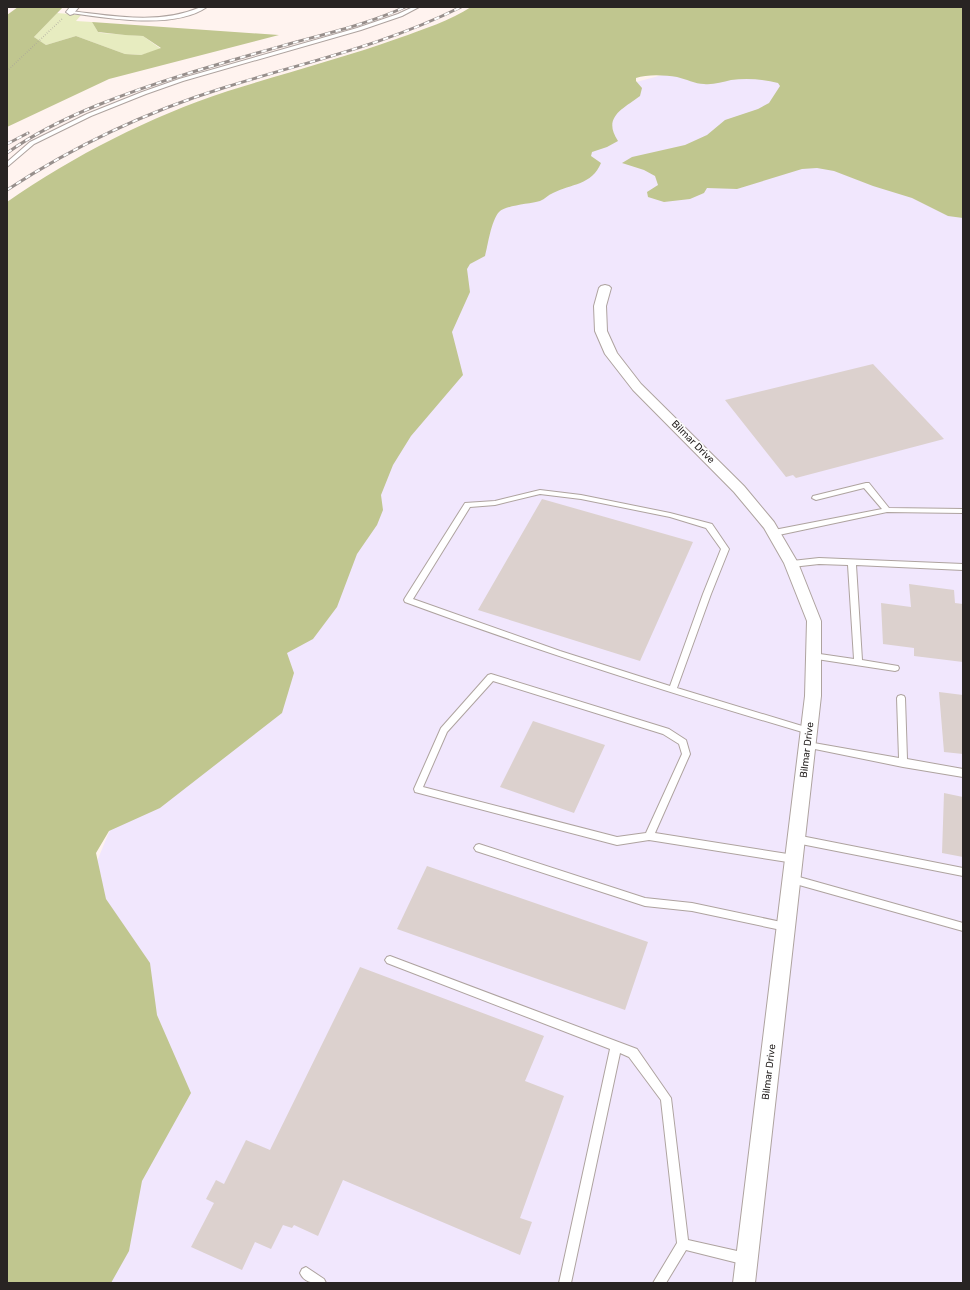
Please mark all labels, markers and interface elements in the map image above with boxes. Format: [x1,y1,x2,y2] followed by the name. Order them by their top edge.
[669,418,717,466] street label: Bilmar Drive
[798,721,816,779] street label: Bilmar Drive
[760,1043,778,1101] street label: Bilmar Drive

